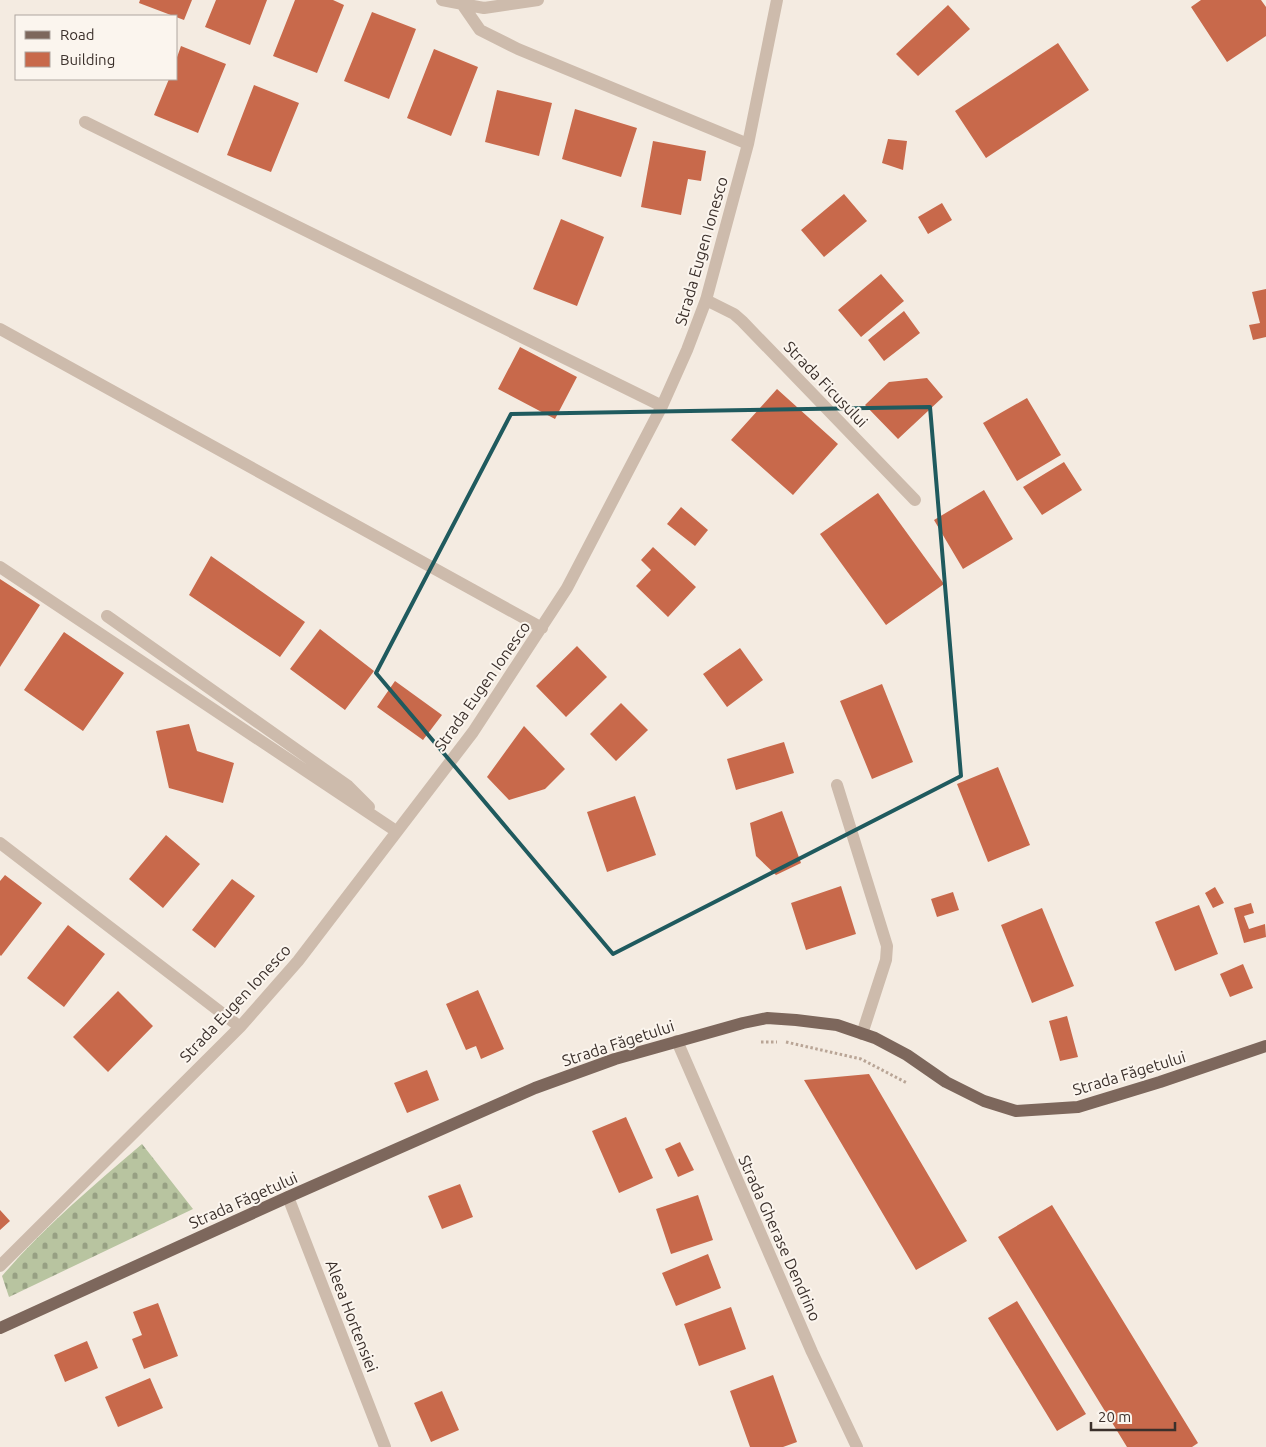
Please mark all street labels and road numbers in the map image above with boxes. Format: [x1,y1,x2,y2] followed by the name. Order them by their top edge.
[671,174,731,328] street label: Strada Eugen Ionesco
[780,337,872,431] street label: Strada Ficusului
[430,618,534,754] street label: Strada Eugen Ionesco
[176,940,294,1066] street label: Strada Eugen Ionesco
[560,1016,676,1070] street label: Strada Făgetului
[1070,1047,1188,1099] street label: Strada Făgetului
[735,1152,825,1324] street label: Strada Gherase Dendrino
[186,1168,300,1232] street label: Strada Făgetului
[322,1257,382,1375] street label: Aleea Hortensiei

